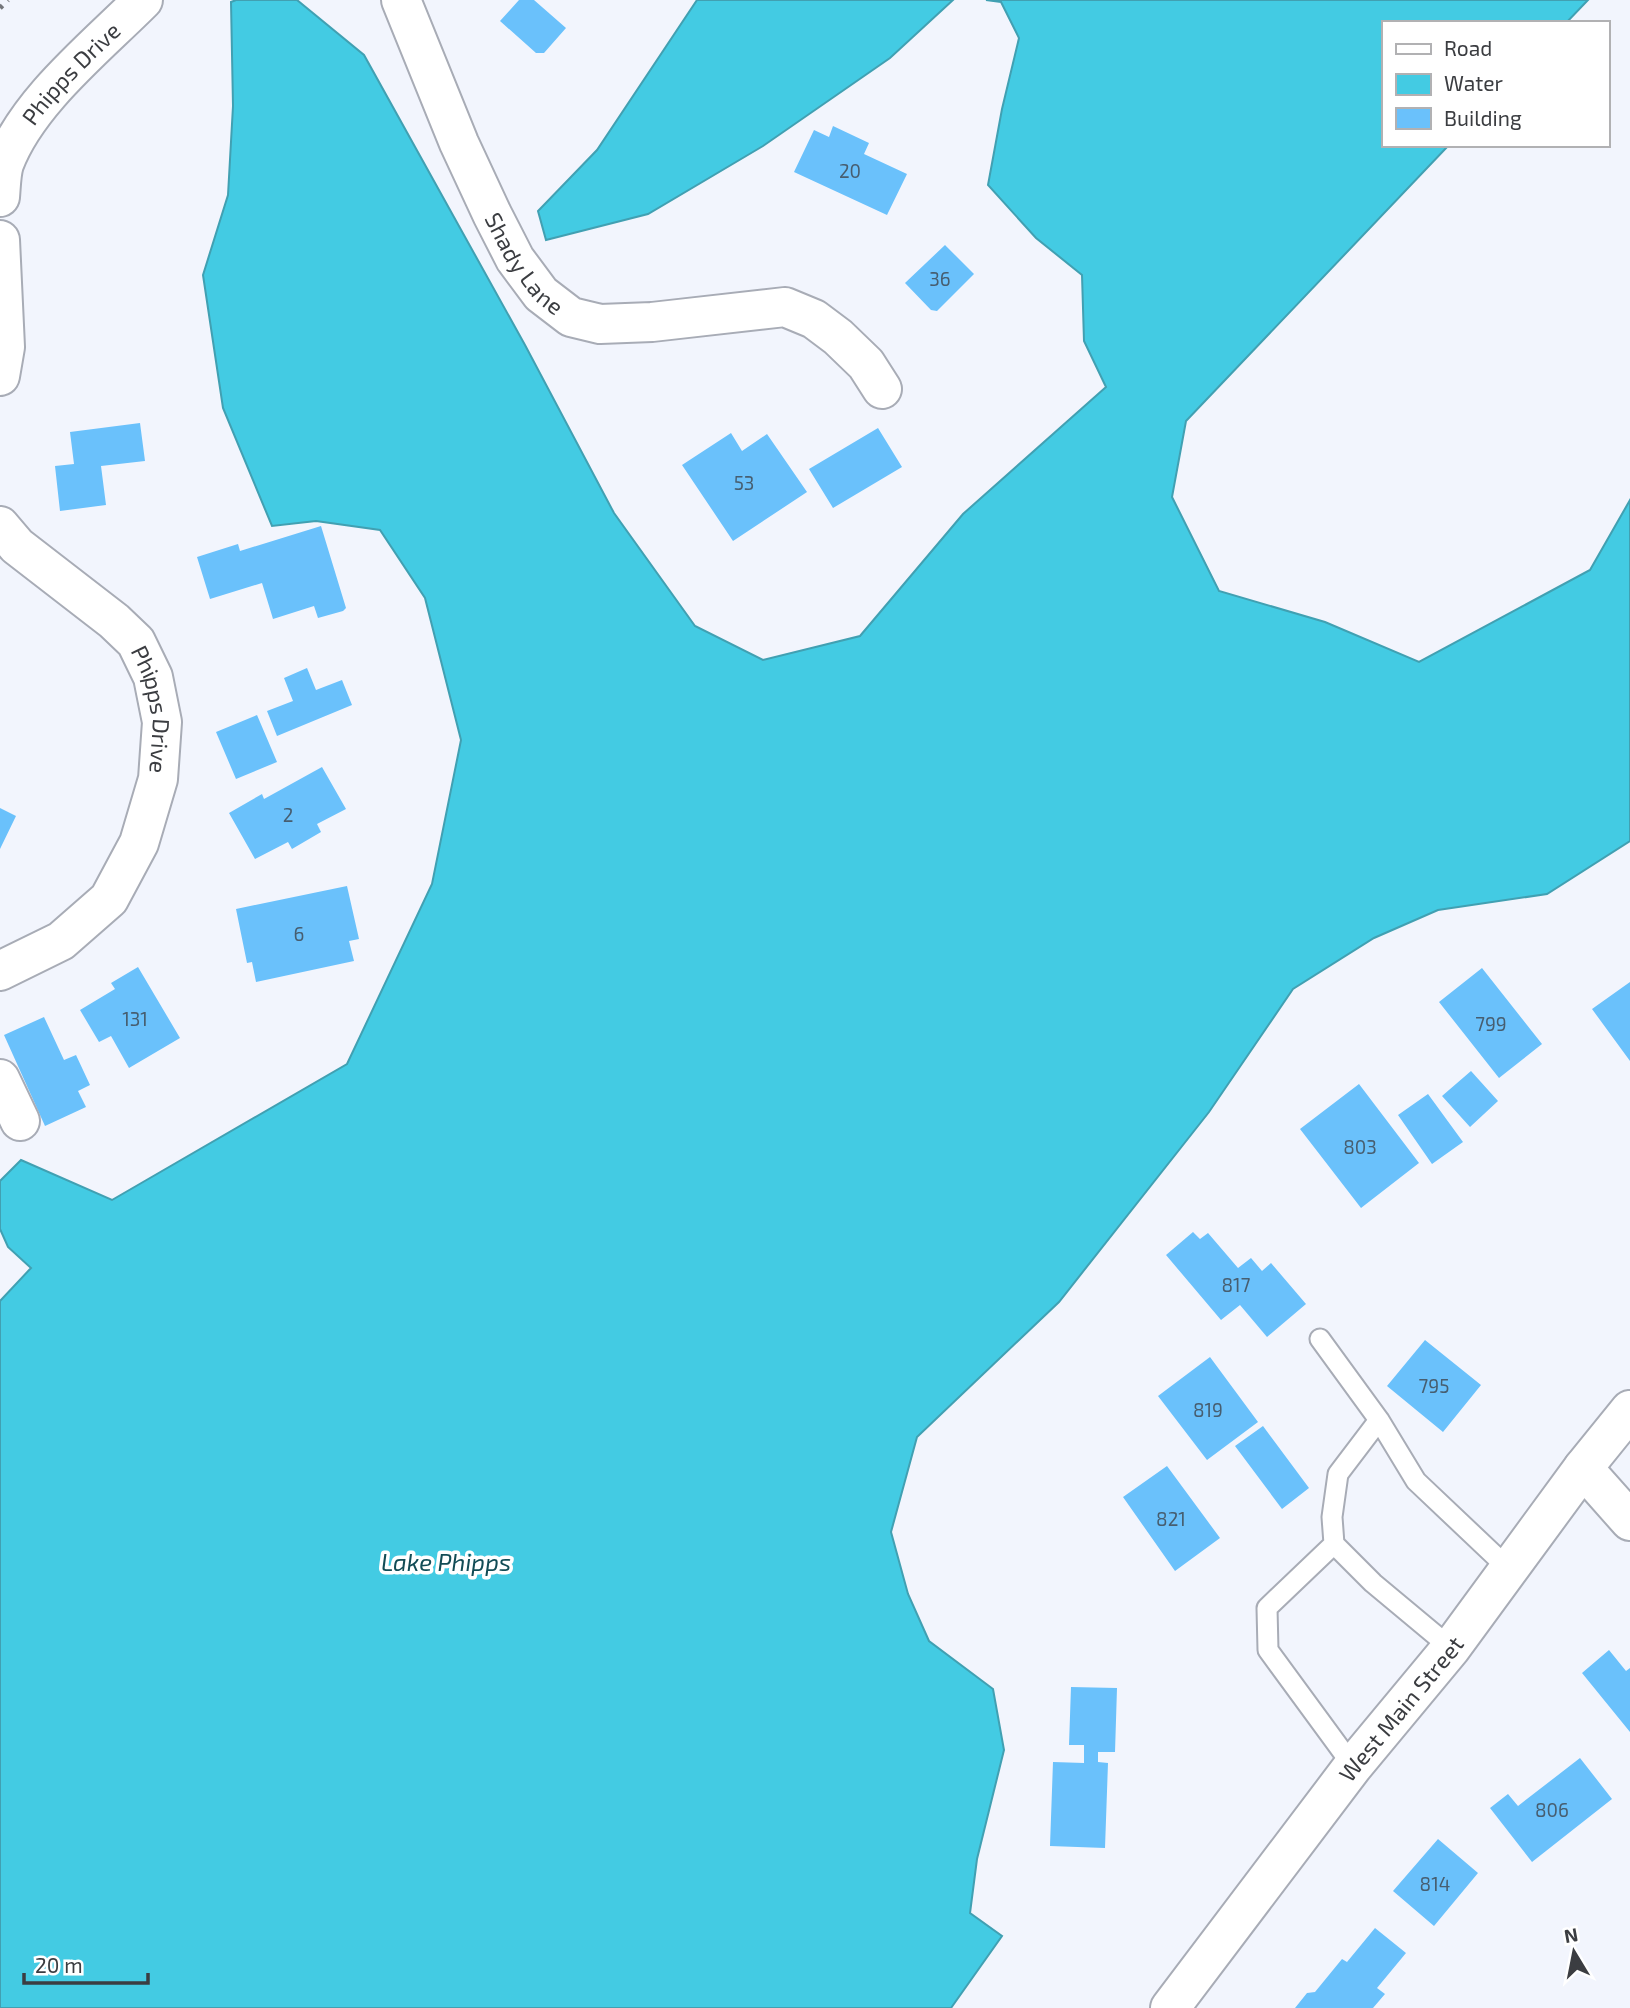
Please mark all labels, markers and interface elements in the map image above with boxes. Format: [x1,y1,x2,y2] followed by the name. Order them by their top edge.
[15,16,126,130] street label: Phipps Drive
[1382,21,1609,147] legend
[1444,35,1492,60] text: Road
[1444,70,1503,95] text: Water
[1444,105,1522,130] text: Building
[839,159,861,182] house number: 20
[479,207,569,320] street label: Shady Lane
[929,267,951,290] house number: 36
[734,471,754,494] house number: 53
[126,641,176,774] street label: Phipps Drive
[283,803,293,826] house number: 2
[294,922,304,945] house number: 6
[122,1007,148,1030] house number: 131
[1475,1012,1507,1035] house number: 799
[1343,1135,1377,1158] house number: 803
[1222,1273,1251,1296] house number: 817
[1419,1374,1449,1397] house number: 795
[1193,1398,1223,1421] house number: 819
[1156,1507,1186,1530] house number: 821
[381,1547,511,1576] water label: Lake Phipps
[1332,1630,1469,1787] street label: West Main Street
[1535,1798,1569,1821] house number: 806
[1420,1872,1450,1895] house number: 814
[1539,1917,1609,1987] north arrow
[1562,1922,1580,1947] text: N
[24,1941,149,1985] scale bar
[35,1952,83,1977] text: 20 m

